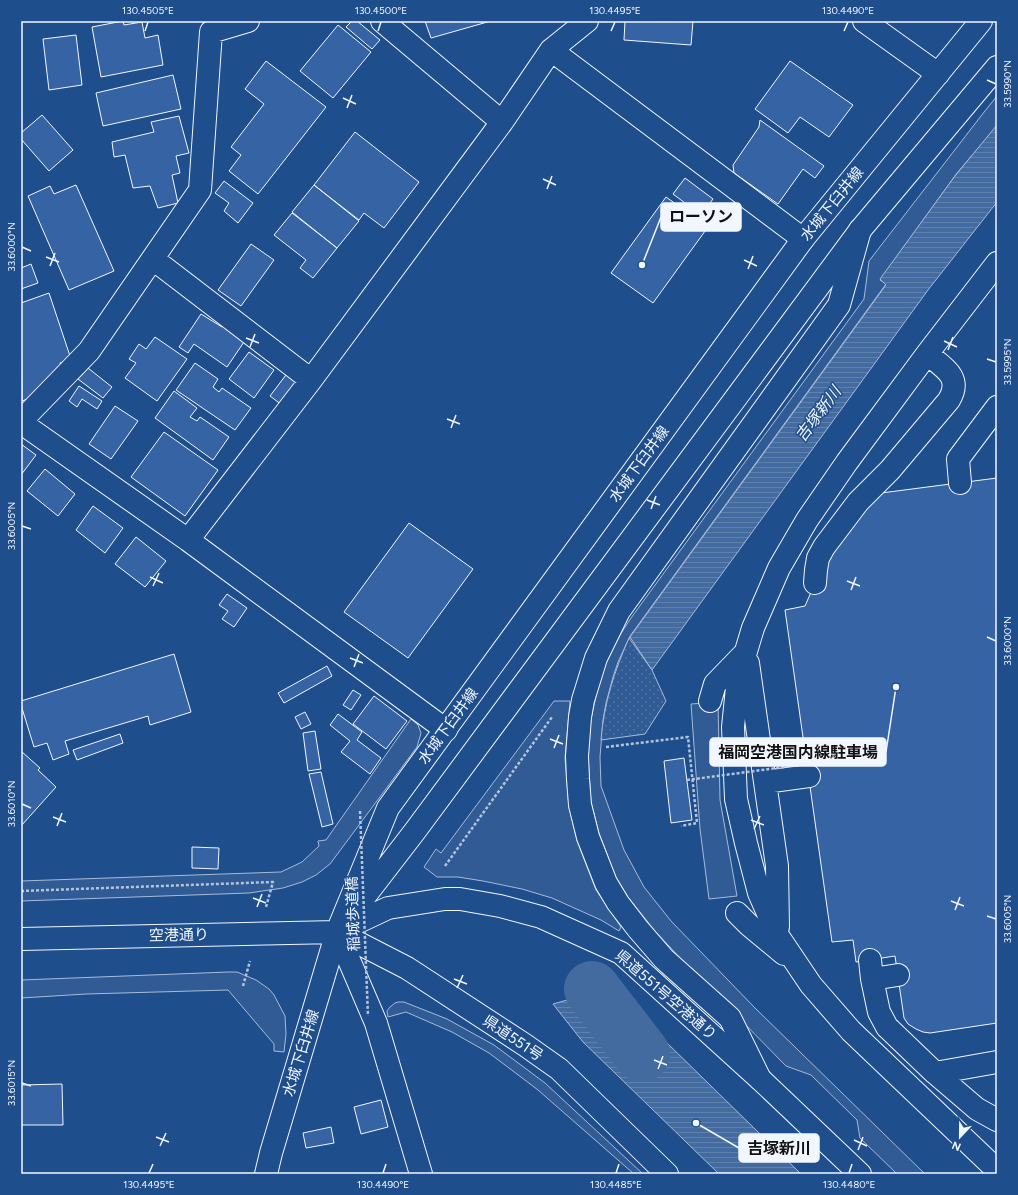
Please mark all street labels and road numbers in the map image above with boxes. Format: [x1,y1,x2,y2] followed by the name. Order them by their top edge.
[797,163,867,245] street label: 水城下臼井線
[605,422,673,506] street label: 水城下臼井線
[414,684,482,768] street label: 水城下臼井線
[343,876,363,952] street label: 稲城歩道橋
[149,925,209,945] street label: 空港通り
[612,946,720,1044] street label: 県道551号空港通り
[279,1007,323,1099] street label: 水城下臼井線
[480,1011,546,1065] street label: 県道551号

